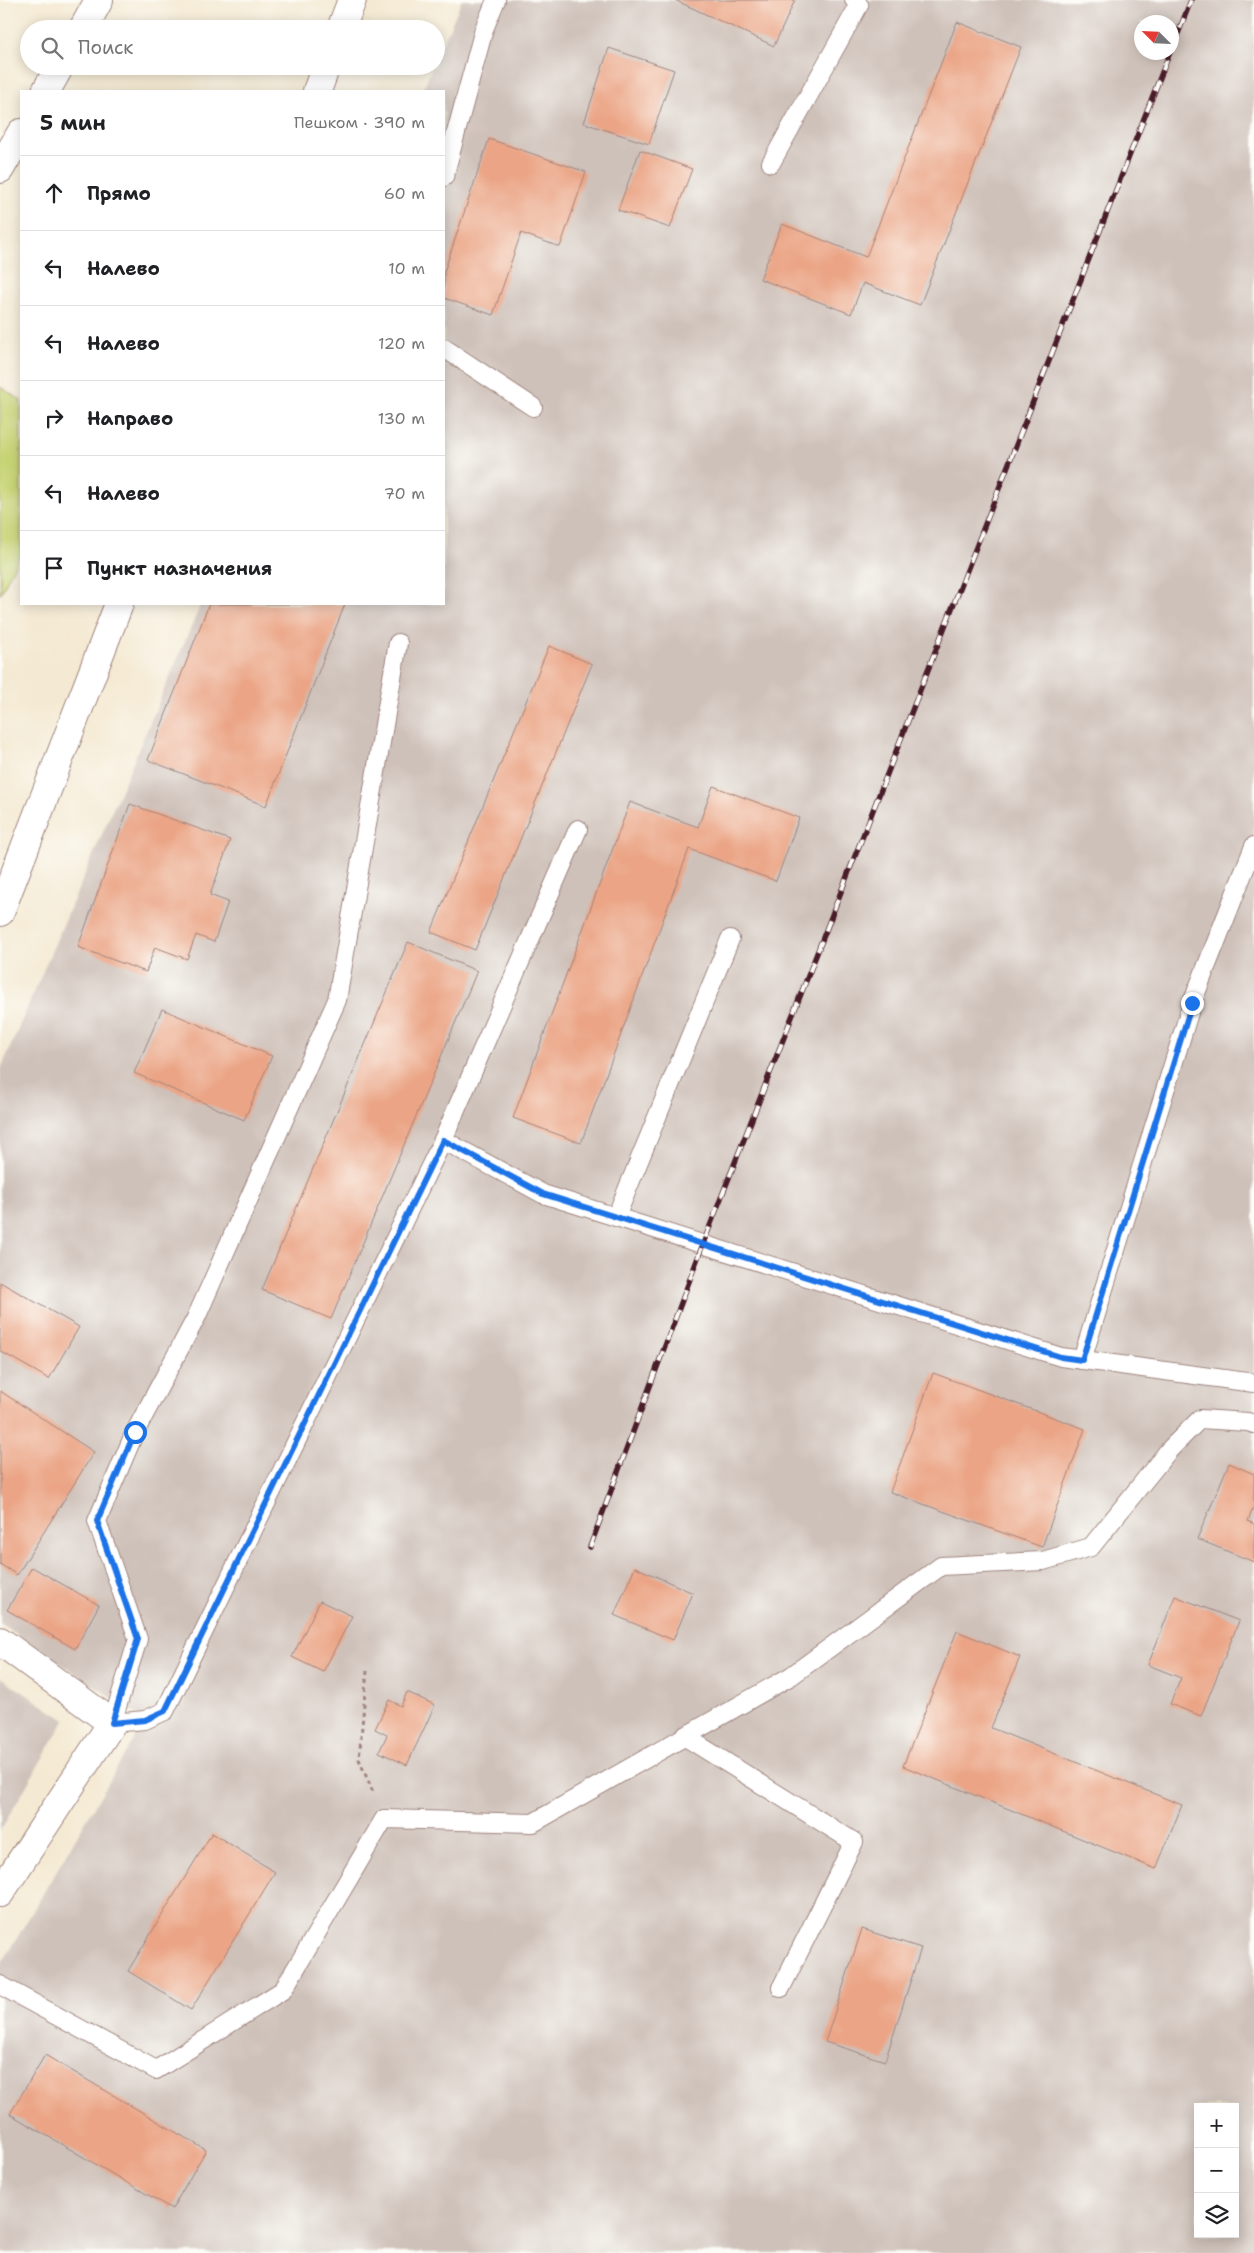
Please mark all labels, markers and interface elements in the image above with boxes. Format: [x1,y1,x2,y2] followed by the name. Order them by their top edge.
[1134,15,1179,60] north arrow
[20,20,445,75] search box
[38,34,66,62] icon: search
[78,35,133,60] text: Поиск
[40,109,106,137] text: 5 мин
[294,112,425,133] text: Пешком · 390 m
[40,179,68,207] icon: ahead
[87,181,151,206] text: Прямо
[384,183,425,204] text: 60 m
[40,254,68,282] icon: left
[87,256,160,281] text: Налево
[388,258,425,279] text: 10 m
[40,329,68,357] icon: left
[87,331,160,356] text: Налево
[378,333,425,354] text: 120 m
[40,404,68,432] icon: right
[87,406,173,431] text: Направо
[378,408,425,429] text: 130 m
[40,479,68,507] icon: left
[87,481,160,506] text: Налево
[384,483,425,504] text: 70 m
[40,554,68,582] icon: arrive
[87,556,272,581] text: Пункт назначения
[1181,992,1204,1015] route end
[124,1421,147,1444] route start
[1194,2103,1239,2238] map controls
[1194,2103,1239,2148] button: +
[1194,2148,1239,2193] button: −
[1194,2193,1239,2238] button: layers

